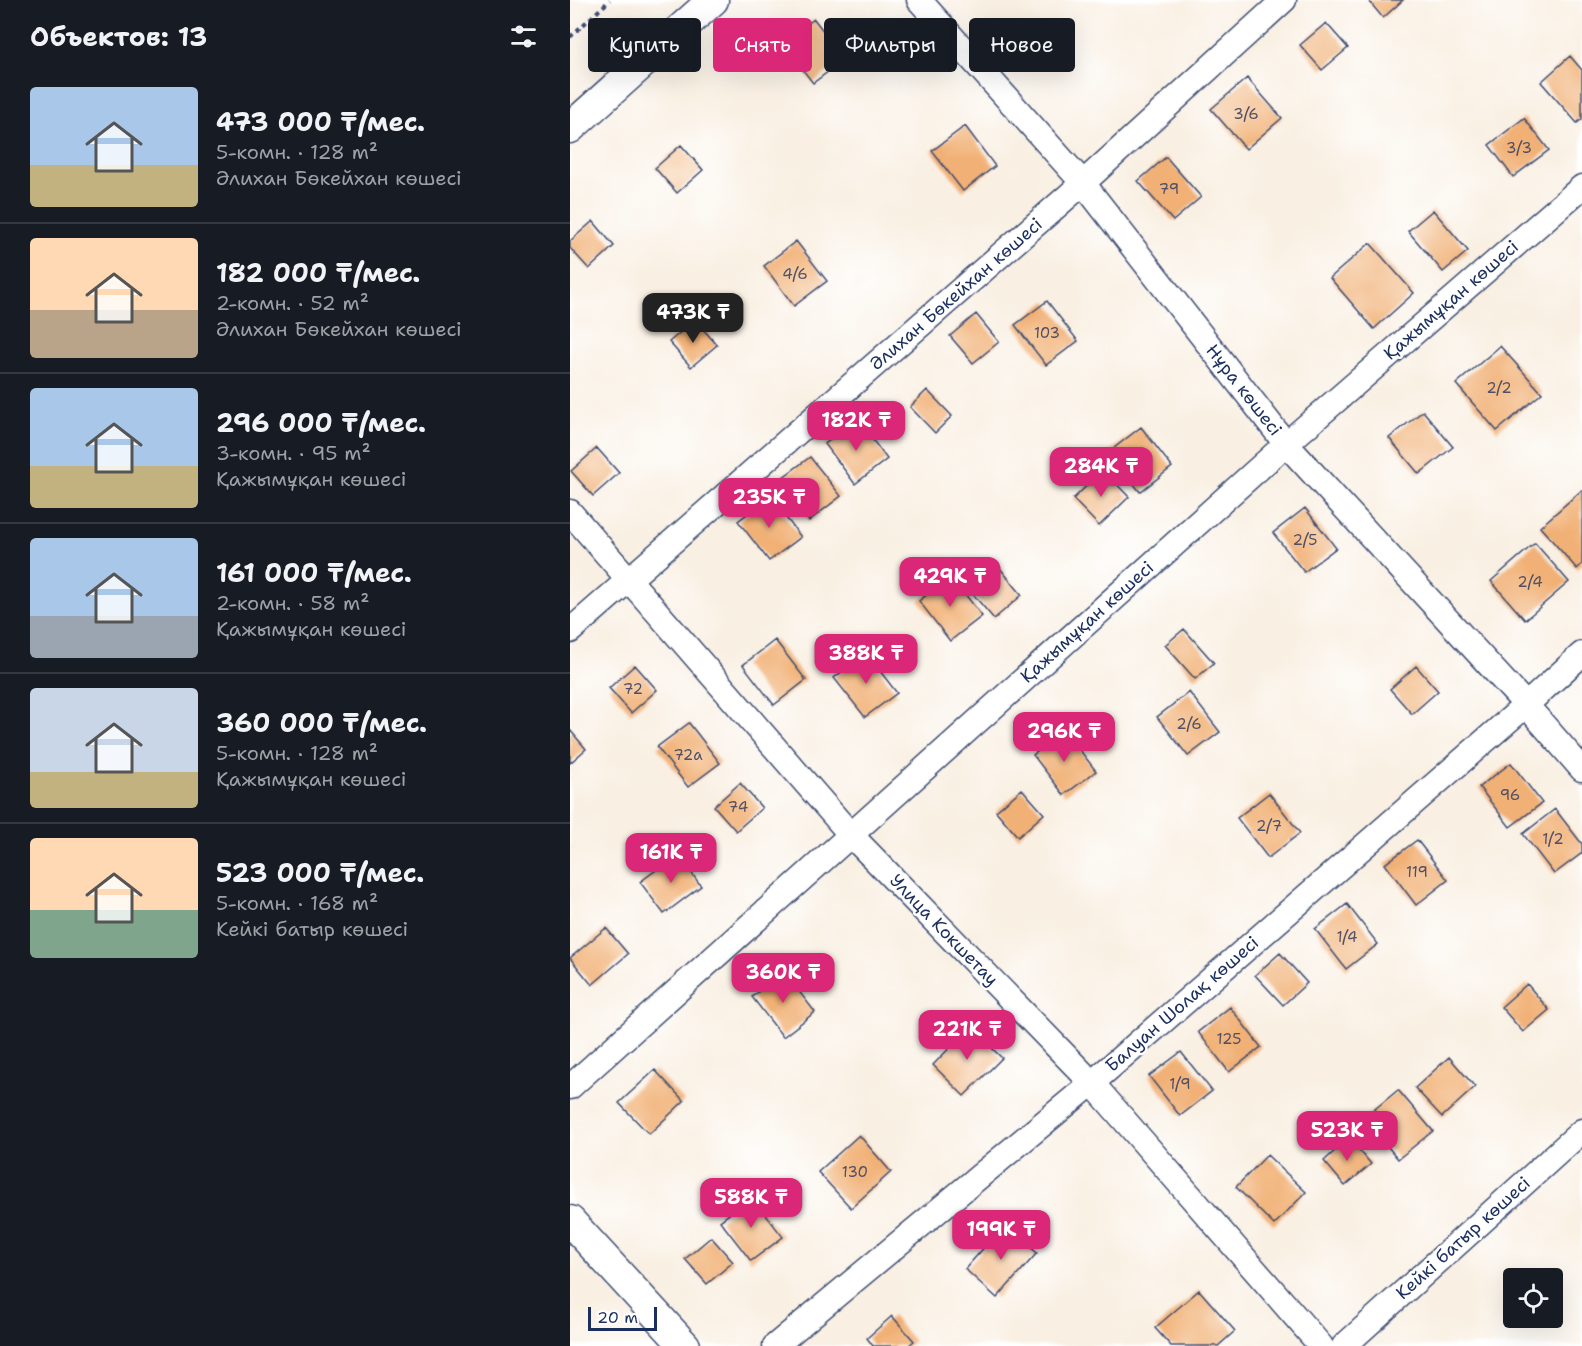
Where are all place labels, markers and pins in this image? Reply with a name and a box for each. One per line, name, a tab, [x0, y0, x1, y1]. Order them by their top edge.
pin: 473K ₸	[644, 293, 742, 344]
pin: 182K ₸	[807, 401, 905, 452]
pin: 284K ₸	[1052, 447, 1150, 498]
pin: 235K ₸	[720, 478, 818, 529]
pin: 429K ₸	[901, 557, 999, 608]
pin: 388K ₸	[817, 634, 915, 685]
pin: 296K ₸	[1015, 712, 1113, 763]
pin: 161K ₸	[622, 833, 720, 884]
pin: 360K ₸	[734, 953, 832, 1004]
pin: 221K ₸	[918, 1010, 1016, 1061]
pin: 523K ₸	[1298, 1111, 1396, 1162]
pin: 588K ₸	[702, 1178, 800, 1229]
pin: 199K ₸	[952, 1210, 1050, 1261]

